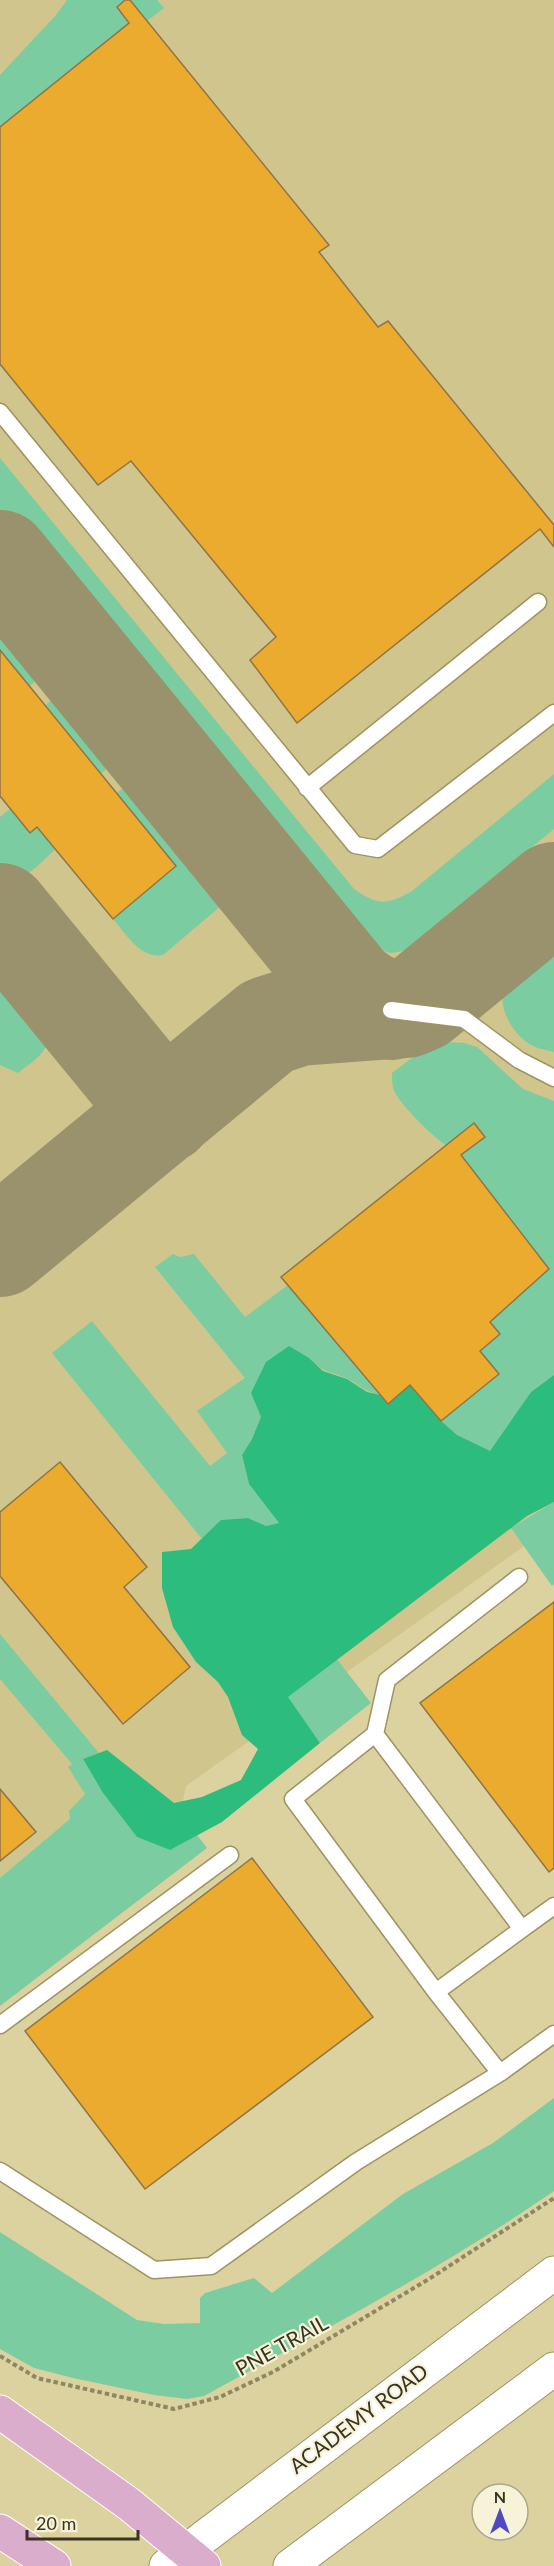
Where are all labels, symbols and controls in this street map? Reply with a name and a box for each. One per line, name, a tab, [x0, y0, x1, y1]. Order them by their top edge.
street label: PNE TRAIL	[231, 2309, 332, 2380]
street label: ACADEMY ROAD	[284, 2358, 432, 2478]
north arrow	[470, 2482, 530, 2542]
text: N	[494, 2487, 506, 2506]
scale bar	[27, 2503, 138, 2541]
text: 20 m	[36, 2512, 76, 2534]

